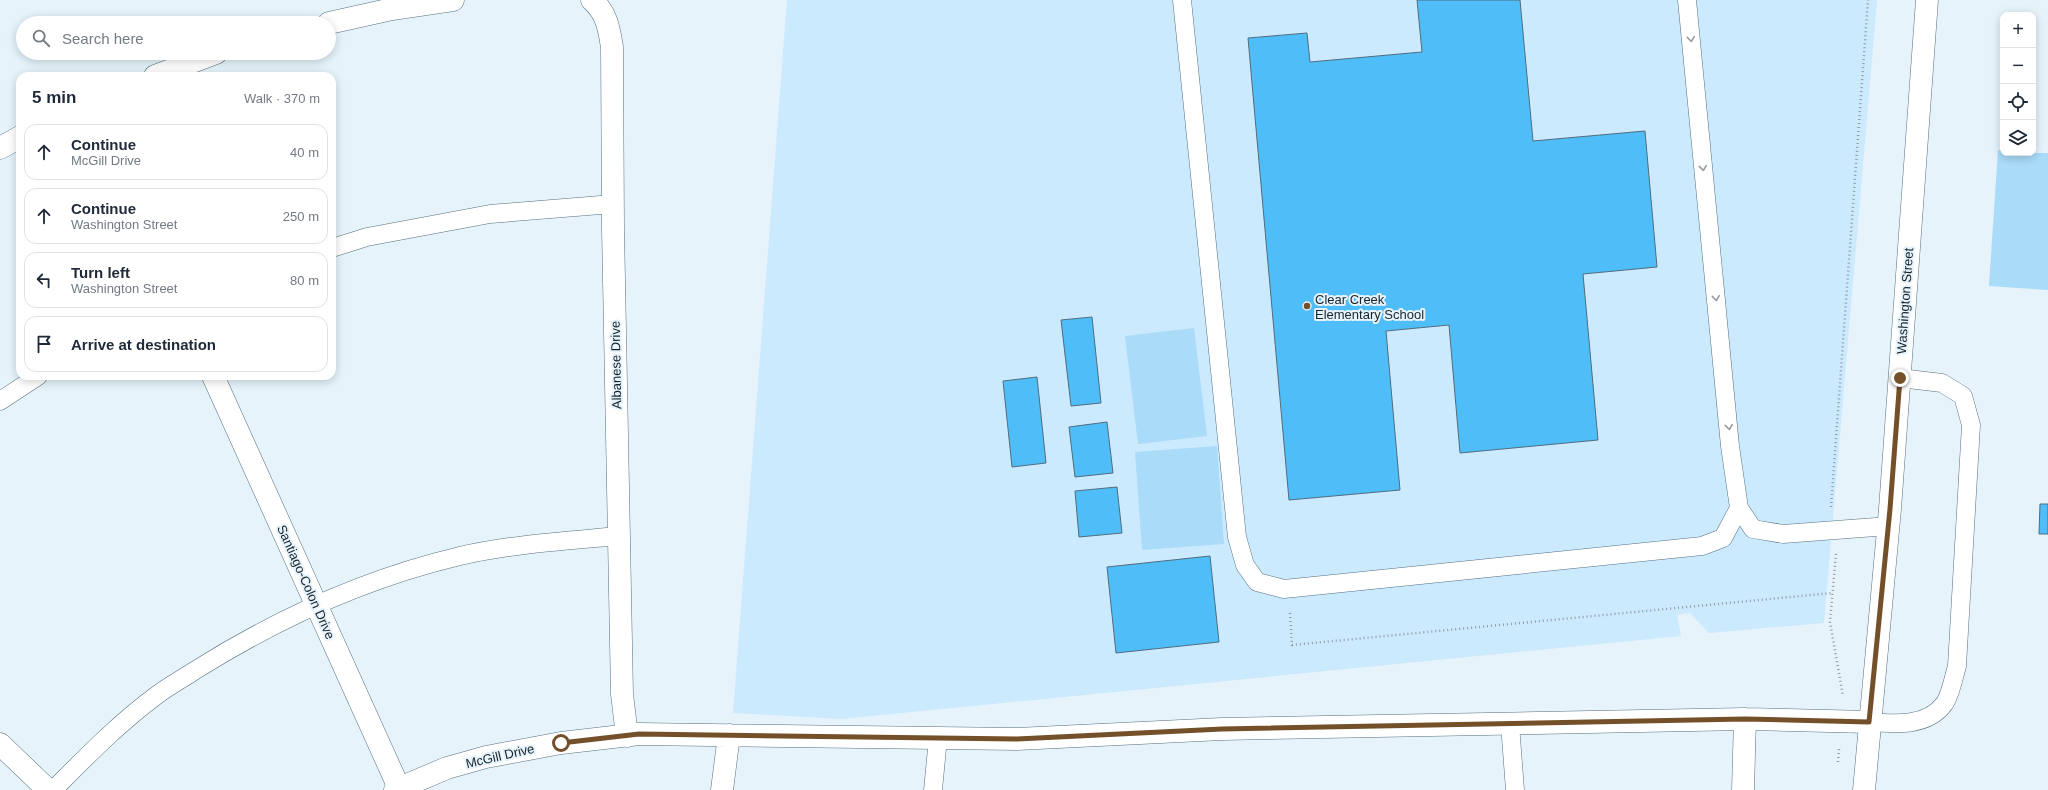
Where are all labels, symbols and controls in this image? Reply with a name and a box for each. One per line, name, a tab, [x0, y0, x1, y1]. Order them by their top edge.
map controls	[2000, 12, 2036, 156]
button: +	[2000, 12, 2036, 48]
search box	[16, 16, 336, 60]
icon: search	[30, 27, 52, 49]
text: Search here	[62, 30, 144, 47]
one-way arrow	[1686, 36, 1695, 42]
button: −	[2000, 48, 2036, 84]
button: locate	[2000, 84, 2036, 120]
text: 5 min	[32, 88, 76, 107]
text: Walk · 370 m	[244, 91, 320, 106]
button: layers	[2000, 120, 2036, 156]
text: Continue	[71, 136, 136, 153]
icon: ahead	[33, 141, 55, 163]
text: 40 m	[290, 145, 319, 160]
text: McGill Drive	[71, 153, 141, 168]
one-way arrow	[1699, 165, 1708, 171]
text: Continue	[71, 200, 136, 217]
icon: ahead	[33, 205, 55, 227]
text: 250 m	[283, 209, 319, 224]
text: Washington Street	[71, 217, 177, 232]
street label: Washington Street	[1894, 247, 1916, 355]
text: Turn left	[71, 264, 130, 281]
icon: left	[33, 269, 55, 291]
text: 80 m	[290, 273, 319, 288]
text: Washington Street	[71, 281, 177, 296]
place label: Clear Creek Elementary School	[1315, 292, 1424, 322]
one-way arrow	[1711, 295, 1720, 301]
marker: Clear Creek Elementary School	[1302, 301, 1312, 311]
street label: Albanese Drive	[608, 321, 624, 409]
icon: arrive	[33, 333, 55, 355]
text: Arrive at destination	[71, 336, 216, 353]
route end	[1891, 369, 1909, 387]
one-way arrow	[1724, 424, 1733, 430]
street label: Santiago-Colon Drive	[274, 523, 338, 641]
route start	[552, 734, 570, 752]
street label: McGill Drive	[464, 741, 536, 771]

